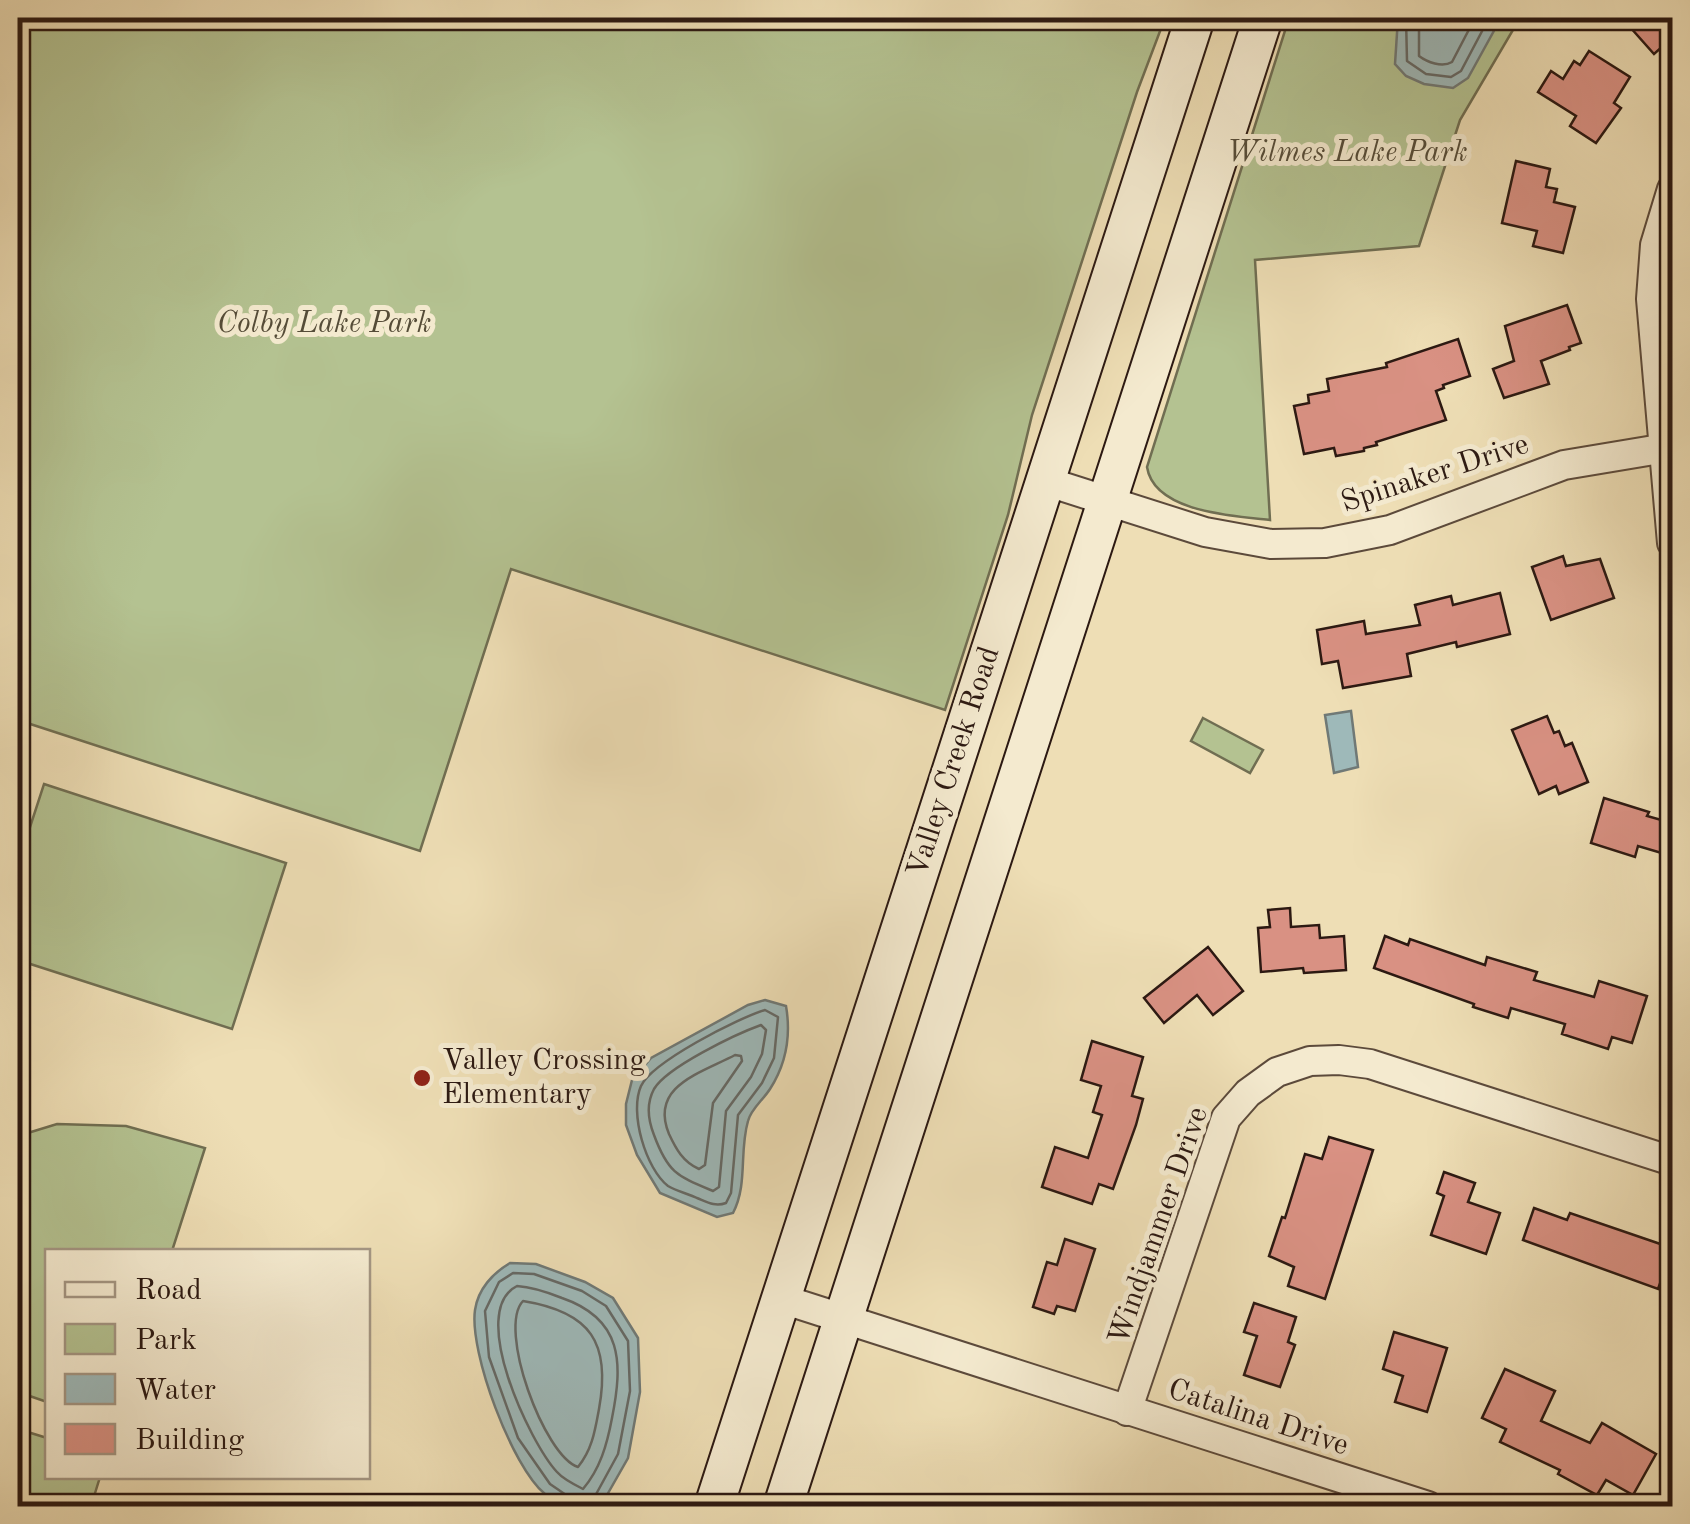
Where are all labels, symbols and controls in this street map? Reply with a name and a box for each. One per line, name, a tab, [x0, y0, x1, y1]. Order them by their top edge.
park label: Wilmes Lake Park	[1226, 138, 1468, 168]
park label: Colby Lake Park	[217, 309, 431, 339]
street label: Spinaker Drive	[1337, 430, 1533, 518]
street label: Valley Creek Road	[903, 643, 1005, 881]
place label: Valley Crossing Elementary	[442, 1046, 646, 1110]
marker: Valley Crossing Elementary	[411, 1067, 433, 1089]
street label: Windjammer Drive	[1104, 1103, 1214, 1349]
legend	[45, 1249, 370, 1479]
text: Road	[135, 1276, 202, 1306]
text: Park	[135, 1326, 197, 1356]
street label: Catalina Drive	[1164, 1375, 1352, 1461]
text: Water	[135, 1376, 216, 1406]
text: Building	[135, 1426, 244, 1456]

